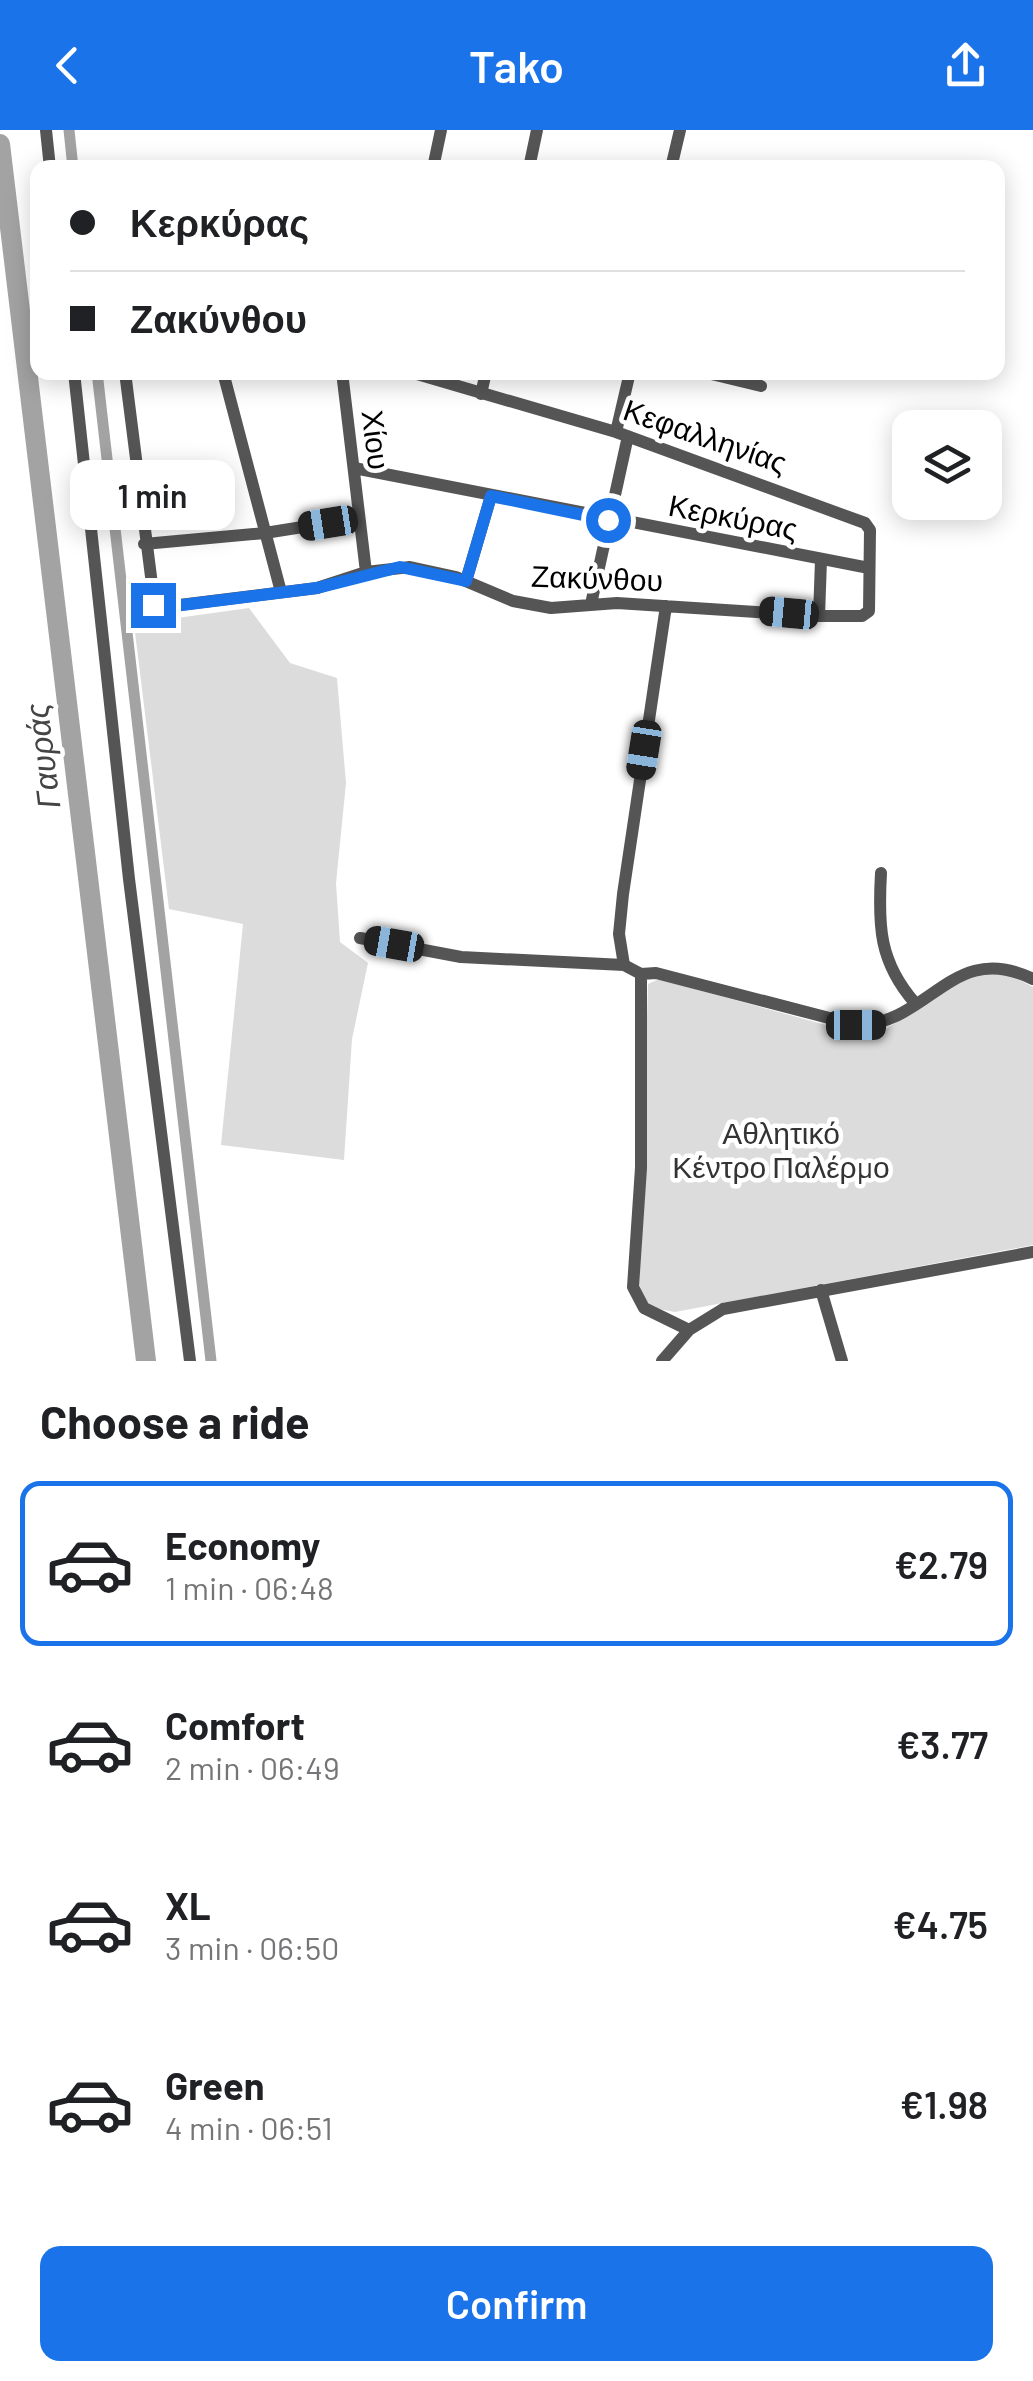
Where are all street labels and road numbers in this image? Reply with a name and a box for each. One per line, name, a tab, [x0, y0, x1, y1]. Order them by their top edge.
street label: Κεφαλληνίας	[619, 390, 792, 480]
street label: Χίου	[355, 408, 398, 472]
street label: Κερκύρας	[666, 486, 801, 546]
street label: Ζακύνθου	[531, 557, 664, 597]

